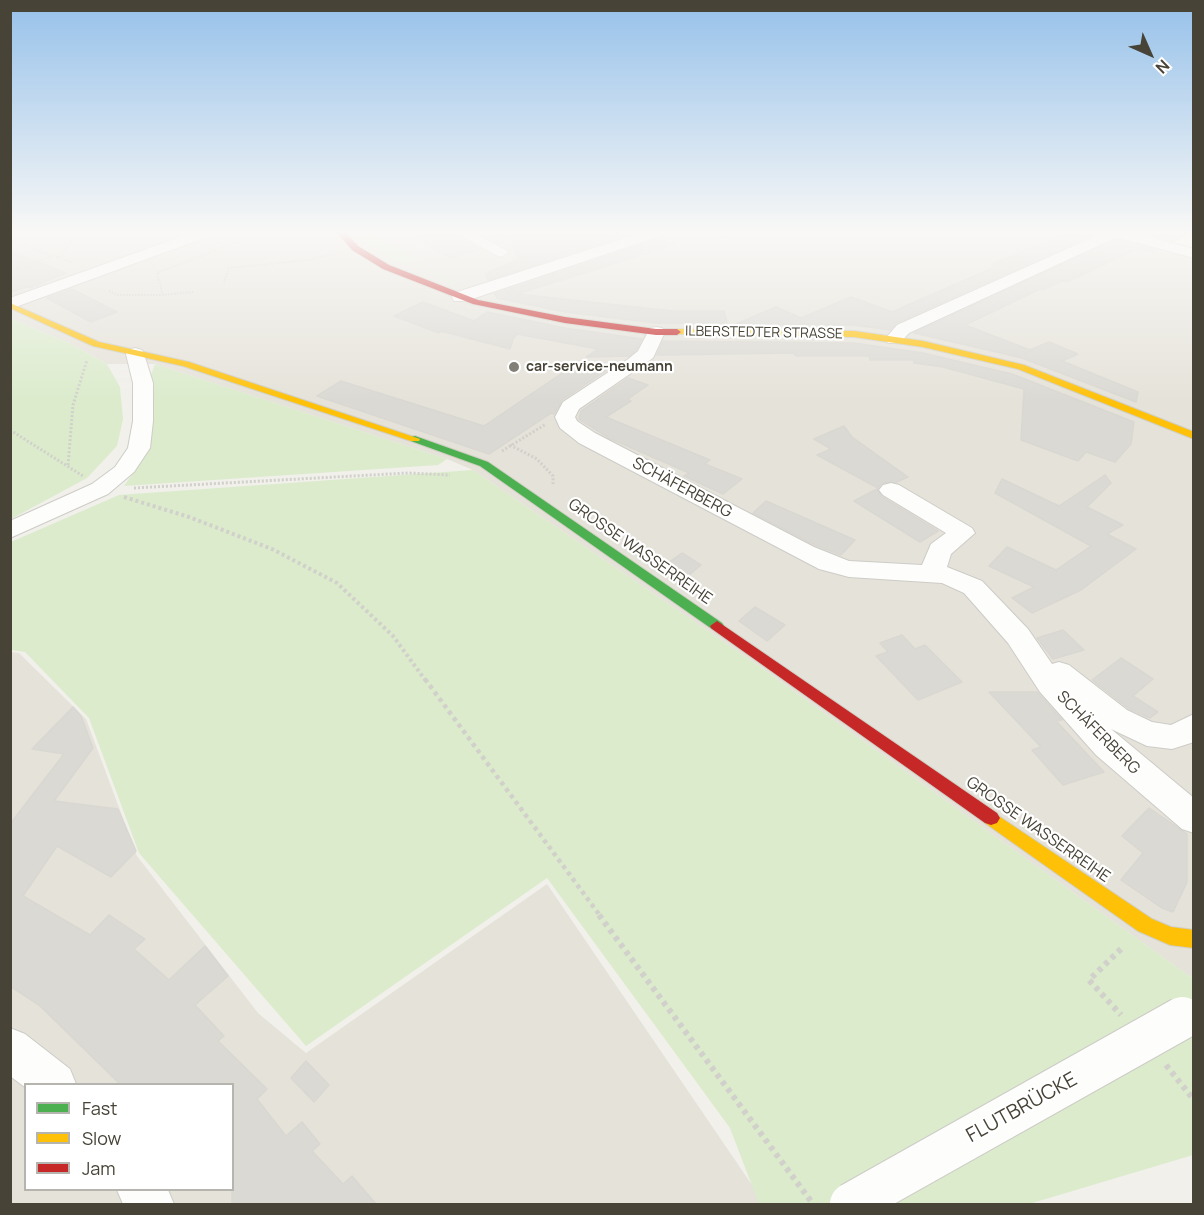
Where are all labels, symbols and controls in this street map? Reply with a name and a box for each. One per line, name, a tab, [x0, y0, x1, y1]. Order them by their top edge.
north arrow	[1120, 24, 1180, 84]
text: N	[1151, 55, 1175, 79]
street label: ILBERSTEDTER STRASSE	[685, 323, 843, 343]
place label: car-service-neumann	[526, 359, 673, 375]
marker: car-service-neumann	[507, 360, 521, 374]
street label: SCHÄFERBERG	[629, 454, 735, 522]
street label: GROSSE WASSERREIHE	[564, 495, 716, 609]
street label: SCHÄFERBERG	[1052, 687, 1144, 779]
street label: GROSSE WASSERREIHE	[962, 773, 1114, 887]
street label: FLUTBRÜCKE	[963, 1068, 1081, 1148]
legend	[24, 1083, 234, 1191]
text: Fast	[82, 1096, 117, 1120]
text: Slow	[82, 1126, 121, 1150]
text: Jam	[82, 1156, 116, 1180]

